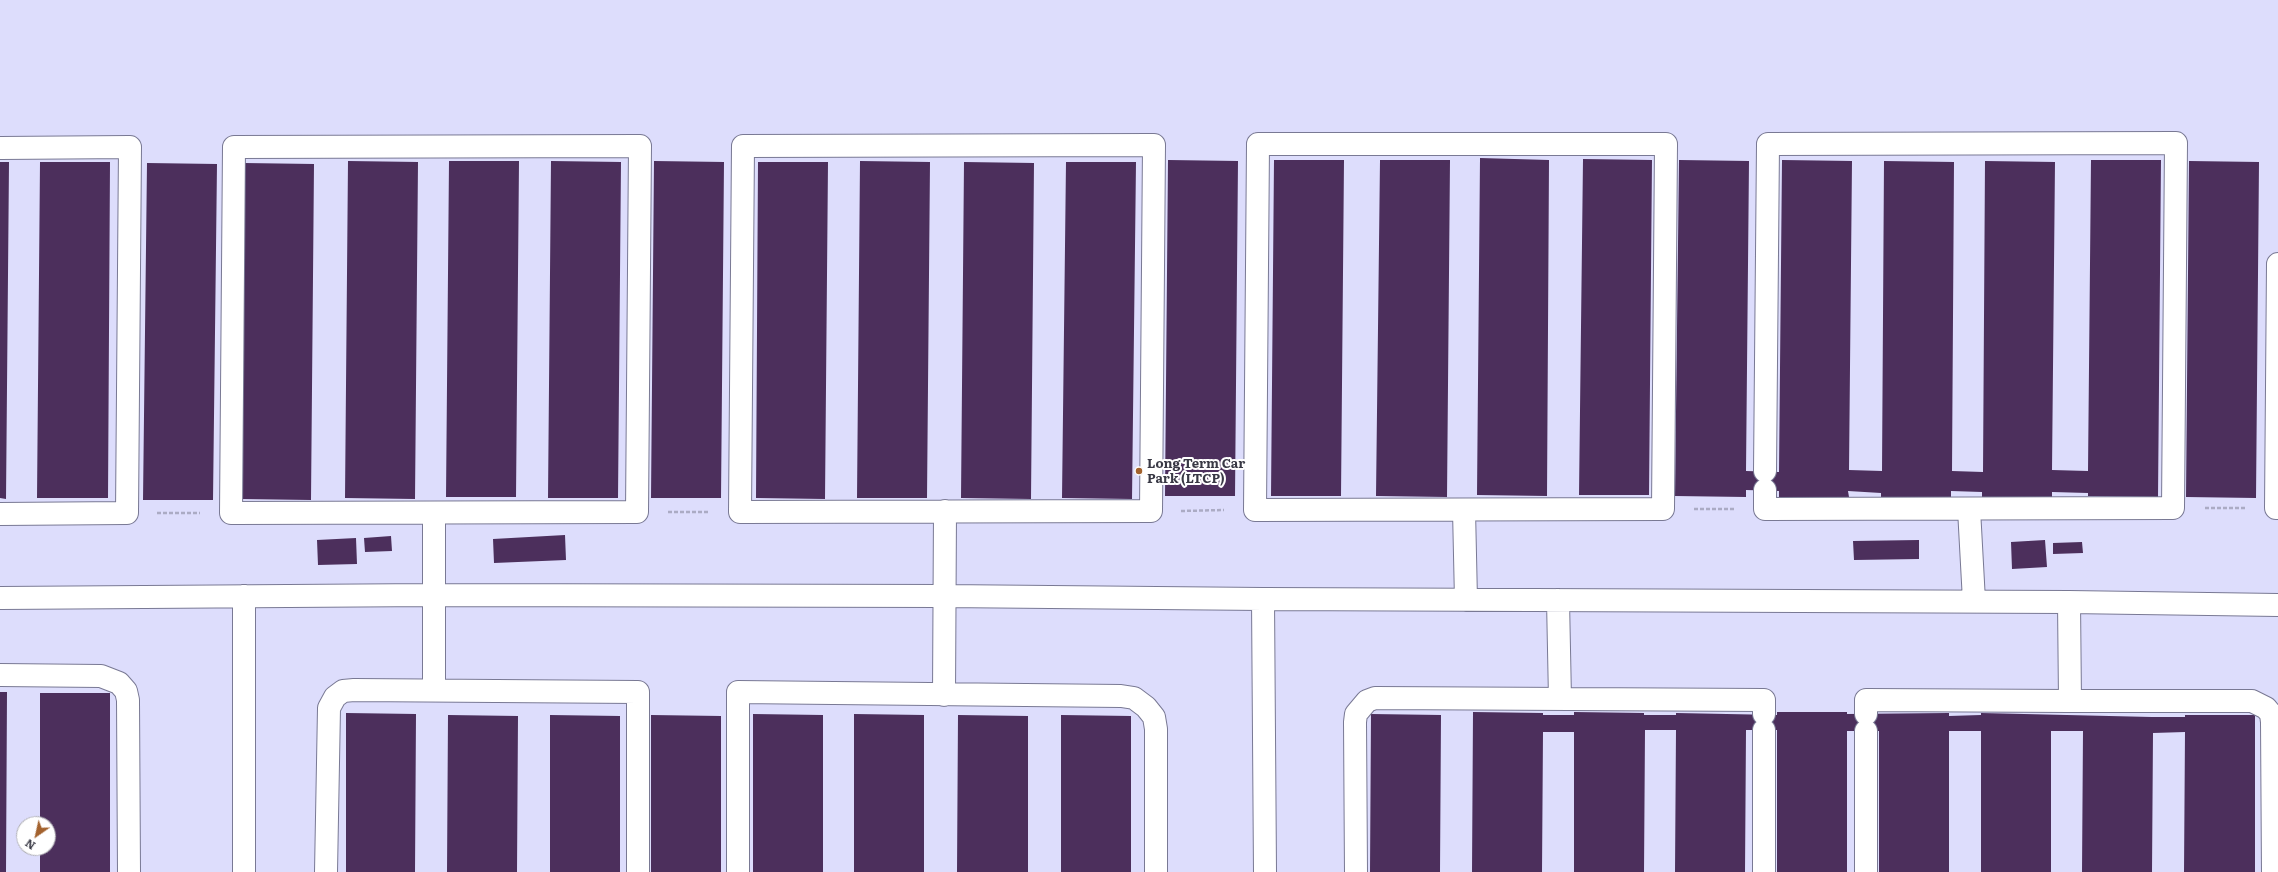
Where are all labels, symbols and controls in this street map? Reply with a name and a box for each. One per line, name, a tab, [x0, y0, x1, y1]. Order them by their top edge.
place label: Long Term Car Park (LTCP)	[1147, 456, 1245, 487]
marker: Long Term Car Park (LTCP)	[1134, 466, 1144, 476]
north arrow	[16, 816, 56, 856]
text: N	[22, 836, 38, 854]

